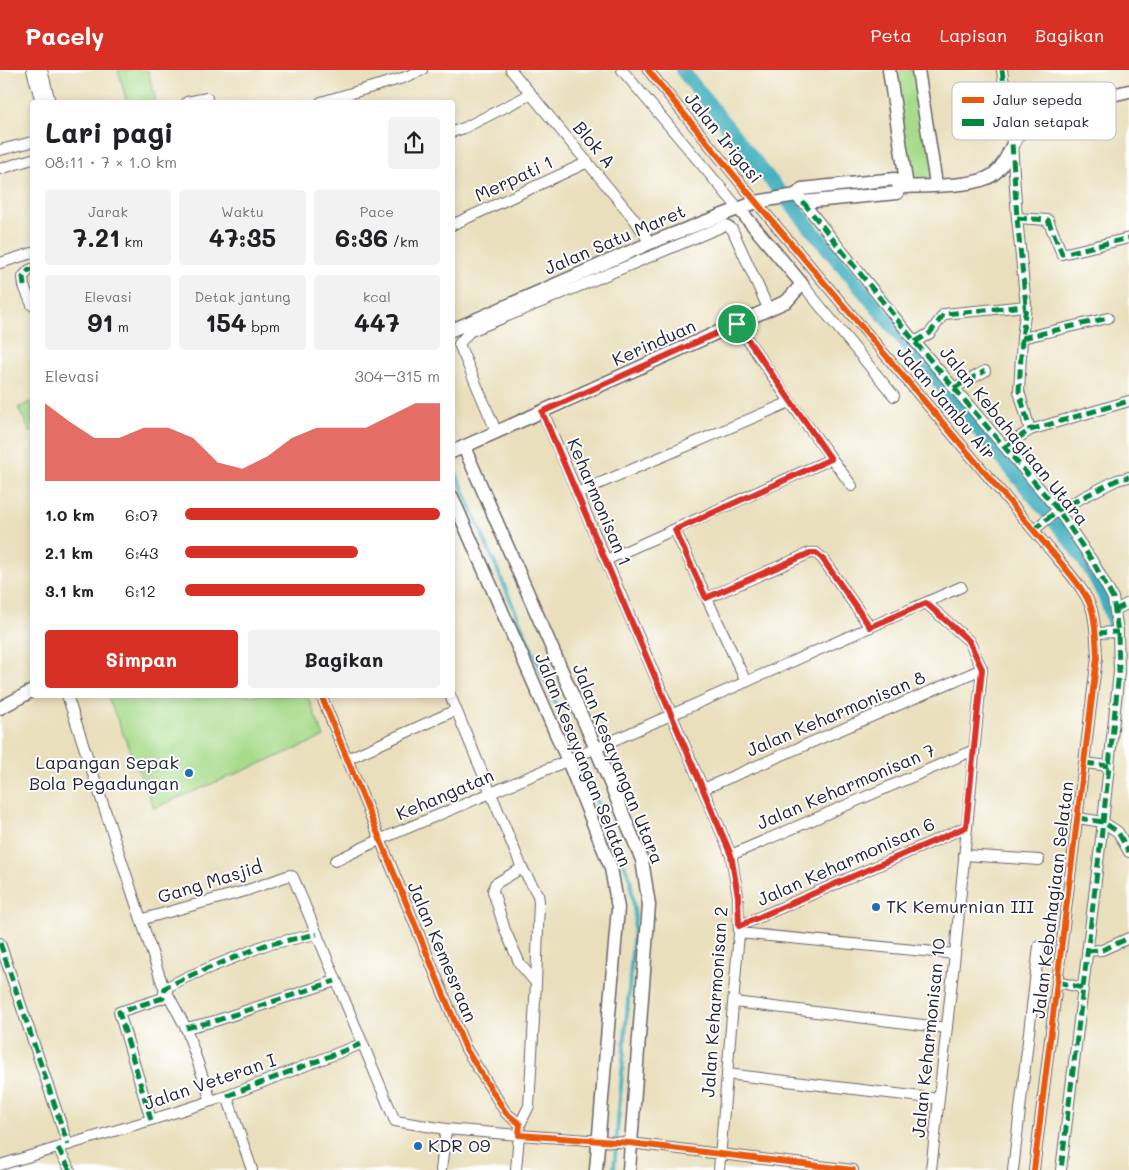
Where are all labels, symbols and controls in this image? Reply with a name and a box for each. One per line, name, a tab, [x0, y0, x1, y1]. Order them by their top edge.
text: Pacely	[25, 20, 104, 51]
text: Peta	[870, 23, 912, 47]
text: Lapisan	[940, 23, 1007, 47]
text: Bagikan	[1035, 23, 1104, 47]
legend	[952, 82, 1116, 140]
street label: Jalan Irigasi	[680, 87, 768, 188]
text: Jalur sepeda	[993, 90, 1082, 109]
text: Jalan setapak	[993, 112, 1089, 131]
text: Lari pagi	[45, 114, 174, 150]
street label: Blok A	[568, 116, 621, 173]
button: share	[388, 117, 440, 169]
street label: Merpati 1	[470, 149, 557, 207]
text: 08:11 · 7 × 1.0 km	[45, 151, 177, 172]
street label: Jalan Satu Maret	[540, 199, 689, 280]
text: Jarak	[88, 202, 128, 221]
text: Waktu	[221, 202, 264, 221]
text: Pace	[360, 202, 394, 221]
text: 7.21	[73, 221, 120, 253]
text: 47:35	[209, 221, 276, 253]
text: 6:36	[335, 221, 388, 253]
text: km	[120, 232, 143, 251]
text: /km	[388, 232, 419, 251]
text: Elevasi	[84, 287, 132, 306]
text: Detak jantung	[195, 287, 290, 306]
text: kcal	[363, 287, 391, 306]
pin	[716, 303, 758, 345]
text: 91	[87, 306, 113, 338]
text: 154	[205, 306, 247, 338]
text: 447	[354, 306, 400, 338]
icon: arrive	[723, 310, 751, 338]
street label: Kerinduan	[608, 313, 699, 371]
text: m	[113, 317, 129, 336]
text: bpm	[247, 317, 280, 336]
street label: Jalan Jambu Air	[892, 340, 1002, 464]
street label: Jalan Kebahagiaan Utara	[935, 341, 1095, 530]
text: Elevasi	[45, 365, 99, 386]
text: 304–315 m	[355, 365, 440, 386]
street label: Keharmonisan 1	[562, 434, 638, 569]
text: 1.0 km	[45, 504, 94, 525]
text: 6:07	[125, 504, 158, 525]
text: 2.1 km	[45, 542, 93, 563]
text: 6:43	[125, 542, 158, 563]
text: 3.1 km	[45, 580, 94, 601]
text: 6:12	[125, 580, 156, 601]
button: Simpan	[45, 630, 238, 688]
button: Bagikan	[248, 630, 440, 688]
street label: Jalan Kesayangan Selatan	[530, 649, 638, 870]
street label: Jalan Kesayangan Utara	[568, 660, 670, 867]
street label: Jalan Keharmonisan 8	[742, 664, 929, 762]
street label: Jalan Keharmonisan 7	[753, 738, 938, 834]
place label: Lapangan Sepak Bola Pegadungan	[29, 750, 179, 795]
street label: Kehangatan	[392, 763, 497, 825]
marker: Lapangan Sepak Bola Pegadungan	[183, 767, 195, 779]
street label: Jalan Kebahagiaan Selatan	[1026, 780, 1078, 1020]
street label: Jalan Keharmonisan 6	[753, 811, 938, 911]
street label: Gang Masjid	[155, 854, 265, 908]
street label: Jalan Kemesraan	[403, 878, 483, 1025]
place label: TK Kemurnian III	[886, 894, 1034, 918]
marker: TK Kemurnian III	[870, 901, 882, 913]
street label: Jalan Keharmonisan 2	[695, 906, 733, 1098]
street label: Jalan Keharmonisan 10	[906, 937, 950, 1139]
street label: Jalan Veteran I	[140, 1047, 279, 1115]
place label: KDR 09	[428, 1133, 491, 1157]
marker: KDR 09	[412, 1140, 424, 1152]

